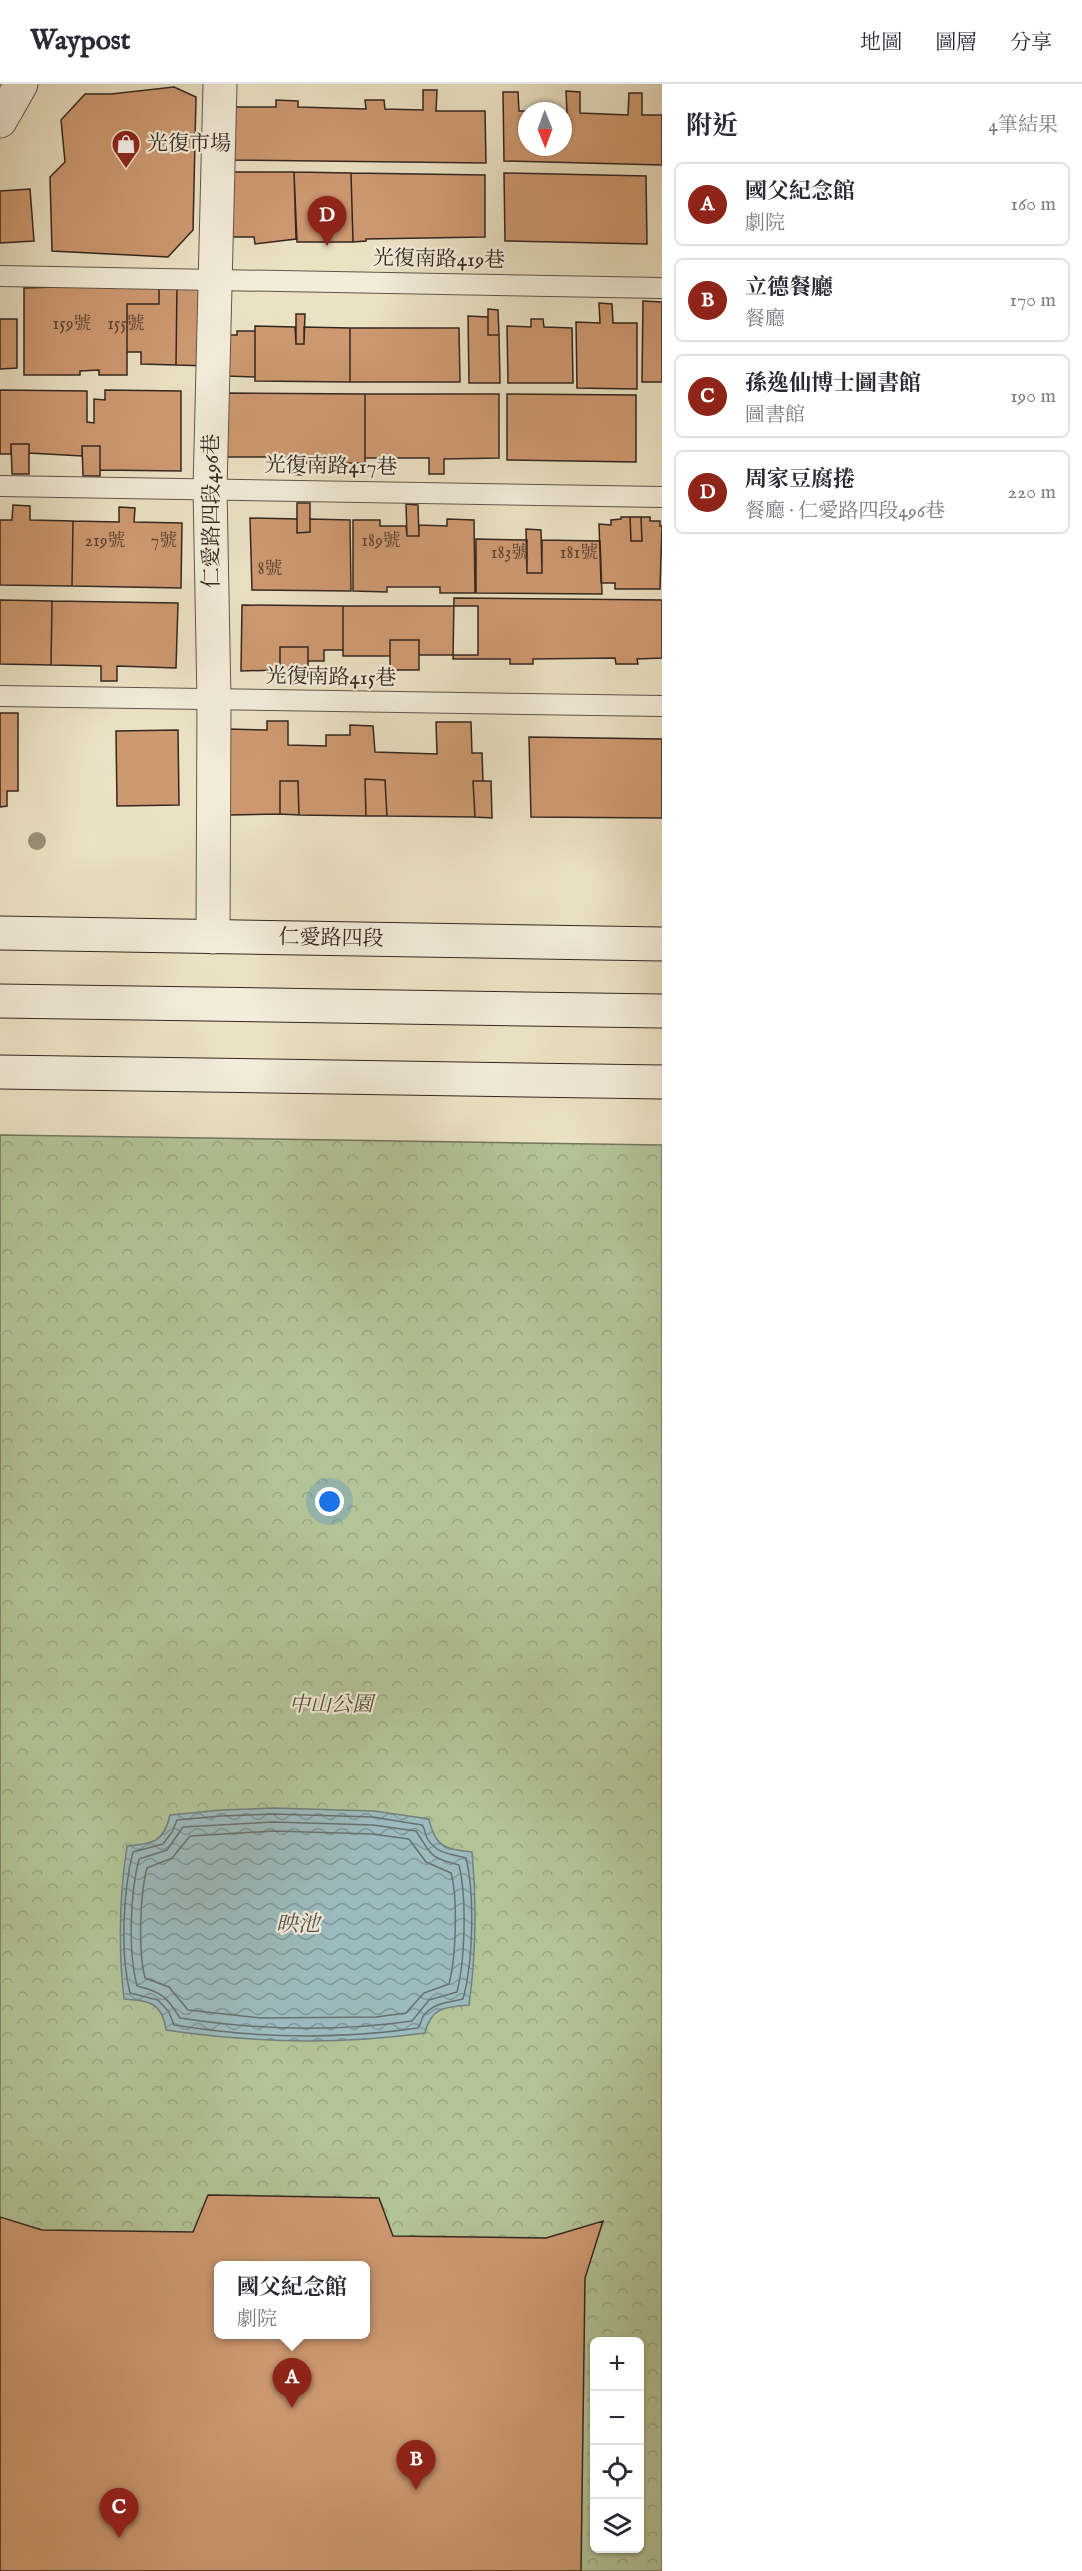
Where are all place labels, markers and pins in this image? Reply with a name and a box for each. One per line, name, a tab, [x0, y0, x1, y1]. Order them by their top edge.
shop icon: 光復市場	[110, 128, 142, 170]
place label: 光復市場	[147, 131, 231, 158]
pin: D	[308, 196, 346, 246]
pin: A	[272, 2358, 312, 2408]
pin: B	[396, 2440, 436, 2490]
pin: C	[100, 2488, 138, 2538]

